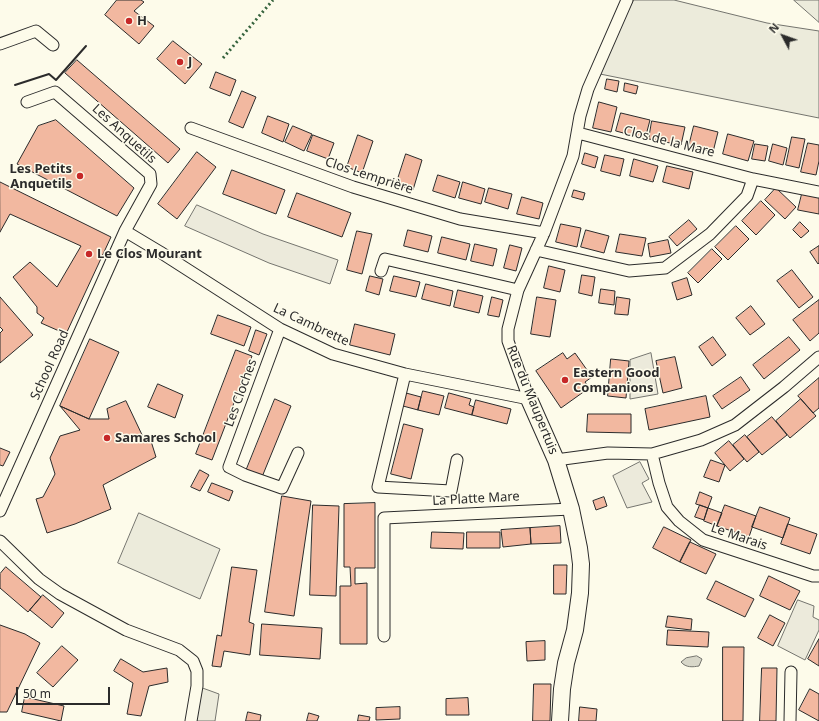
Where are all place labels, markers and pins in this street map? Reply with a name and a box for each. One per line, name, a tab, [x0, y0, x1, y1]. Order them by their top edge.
place label: H	[137, 13, 147, 29]
marker: H	[124, 16, 134, 26]
place label: J	[188, 54, 192, 70]
marker: J	[175, 57, 185, 67]
place label: Les Petits Anquetils	[10, 161, 72, 192]
marker: Les Petits Anquetils	[75, 171, 85, 181]
place label: Le Clos Mourant	[97, 246, 202, 262]
marker: Le Clos Mourant	[84, 249, 94, 259]
place label: Eastern Good Companions	[573, 365, 660, 396]
marker: Eastern Good Companions	[560, 375, 570, 385]
place label: Samares School	[115, 430, 216, 446]
marker: Samares School	[102, 433, 112, 443]

